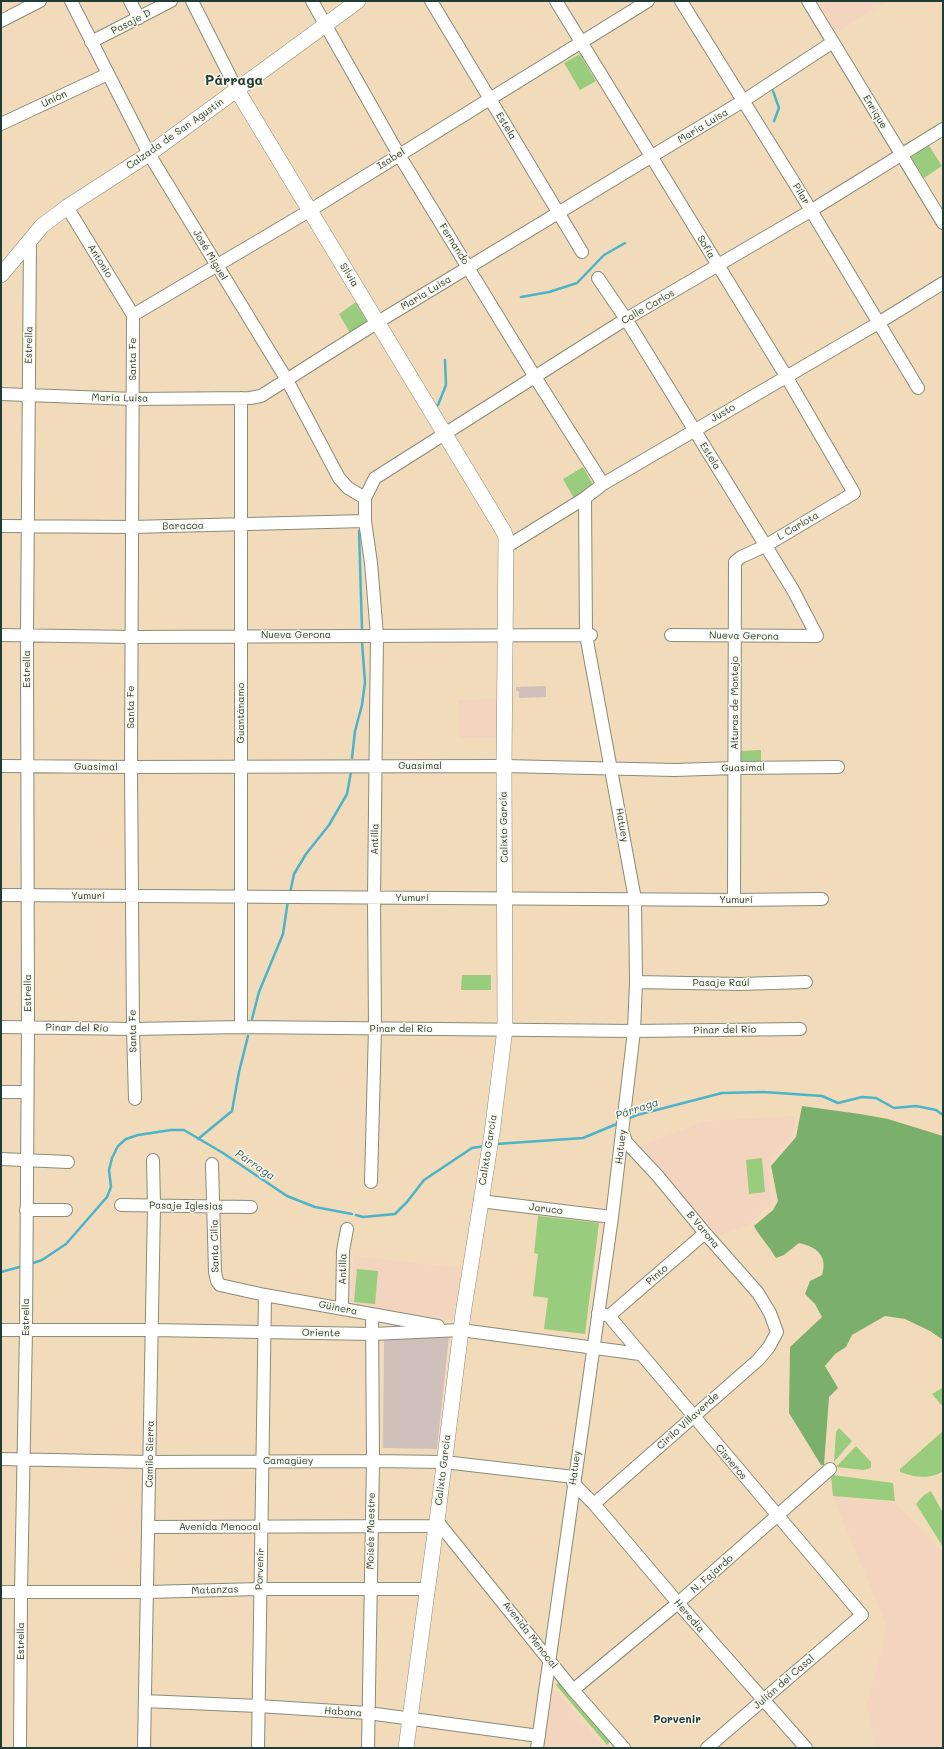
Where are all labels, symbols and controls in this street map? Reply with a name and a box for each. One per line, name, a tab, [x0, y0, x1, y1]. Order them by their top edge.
street label: Pasaje D	[109, 7, 153, 37]
district label: Párraga	[205, 73, 263, 89]
street label: Unión	[39, 88, 69, 110]
street label: Enrique	[860, 93, 890, 131]
street label: Calzada de San Agustín	[124, 96, 226, 172]
street label: María Luisa	[676, 106, 730, 146]
street label: Estela	[493, 110, 519, 142]
street label: Isabel	[375, 146, 407, 172]
street label: Pilar	[790, 181, 812, 207]
street label: Fernando	[437, 221, 471, 267]
street label: José Miguel	[190, 228, 230, 282]
street label: Sofía	[694, 233, 718, 261]
street label: Antonio	[85, 242, 115, 280]
street label: Silvia	[337, 261, 361, 289]
street label: María Luisa	[399, 273, 453, 313]
street label: Calle Carlos	[619, 287, 677, 327]
street label: Estrella	[23, 326, 35, 364]
street label: Santa Fe	[127, 337, 139, 381]
street label: María Luisa	[92, 392, 148, 404]
street label: Justo	[709, 401, 737, 425]
street label: Estela	[697, 440, 723, 472]
street label: L Carlota	[775, 509, 821, 543]
street label: Baracoa	[162, 520, 204, 532]
street label: Nueva Gerona	[261, 629, 331, 641]
street label: Nueva Gerona	[709, 629, 779, 643]
street label: Estrella	[21, 650, 33, 688]
street label: Alturas de Montejo	[729, 656, 741, 750]
street label: Guantánamo	[235, 683, 247, 743]
street label: Santa Fe	[125, 685, 137, 729]
street label: Guasimal	[398, 760, 442, 772]
street label: Guasimal	[74, 761, 118, 773]
street label: Guasimal	[721, 762, 765, 774]
street label: Calixto García	[497, 791, 511, 863]
street label: Hatuey	[613, 807, 631, 843]
street label: Antilla	[369, 823, 381, 855]
street label: Yumurí	[71, 890, 105, 902]
street label: Yumurí	[395, 892, 429, 904]
street label: Yumurí	[719, 894, 753, 906]
street label: Estrella	[22, 974, 34, 1012]
street label: Pasaje Raúl	[693, 977, 749, 989]
street label: Santa Fe	[127, 1009, 139, 1053]
street label: Pinar del Río	[45, 1021, 109, 1035]
street label: Pinar del Río	[370, 1023, 432, 1035]
street label: Pinar del Río	[693, 1023, 757, 1037]
water label: Párraga	[614, 1095, 660, 1123]
street label: Calixto García	[476, 1114, 500, 1186]
street label: Hatuey	[613, 1129, 629, 1165]
water label: Párraga	[233, 1147, 277, 1183]
street label: Pasaje Iglesias	[149, 1199, 223, 1213]
street label: Jaruco	[528, 1201, 564, 1217]
street label: B Varona	[684, 1209, 722, 1251]
street label: Santa Cilia	[209, 1219, 221, 1273]
street label: Antilla	[337, 1253, 349, 1285]
street label: Pinto	[644, 1262, 670, 1288]
street label: Estrella	[20, 1298, 32, 1336]
street label: Güinera	[318, 1298, 358, 1318]
street label: Oriente	[302, 1327, 340, 1339]
street label: Cirilo Villaverde	[654, 1390, 722, 1452]
street label: Camilo Sierra	[143, 1420, 157, 1488]
street label: Calixto García	[433, 1434, 453, 1506]
street label: Cisneros	[713, 1442, 749, 1482]
street label: Hatuey	[567, 1450, 583, 1486]
street label: Camagüey	[263, 1455, 313, 1467]
street label: Moisés Maestre	[364, 1492, 378, 1570]
street label: Avenida Menocal	[179, 1521, 261, 1533]
street label: Porvenir	[253, 1548, 267, 1590]
street label: N. Fajardo	[688, 1552, 736, 1596]
street label: Matanzas	[191, 1583, 239, 1597]
street label: Heredia	[671, 1597, 707, 1635]
street label: Avenida Menocal	[500, 1599, 560, 1671]
street label: Estrella	[15, 1622, 27, 1660]
street label: Julián del Casal	[751, 1652, 817, 1712]
street label: Habana	[324, 1705, 362, 1719]
district label: Porvenir	[653, 1713, 701, 1727]

